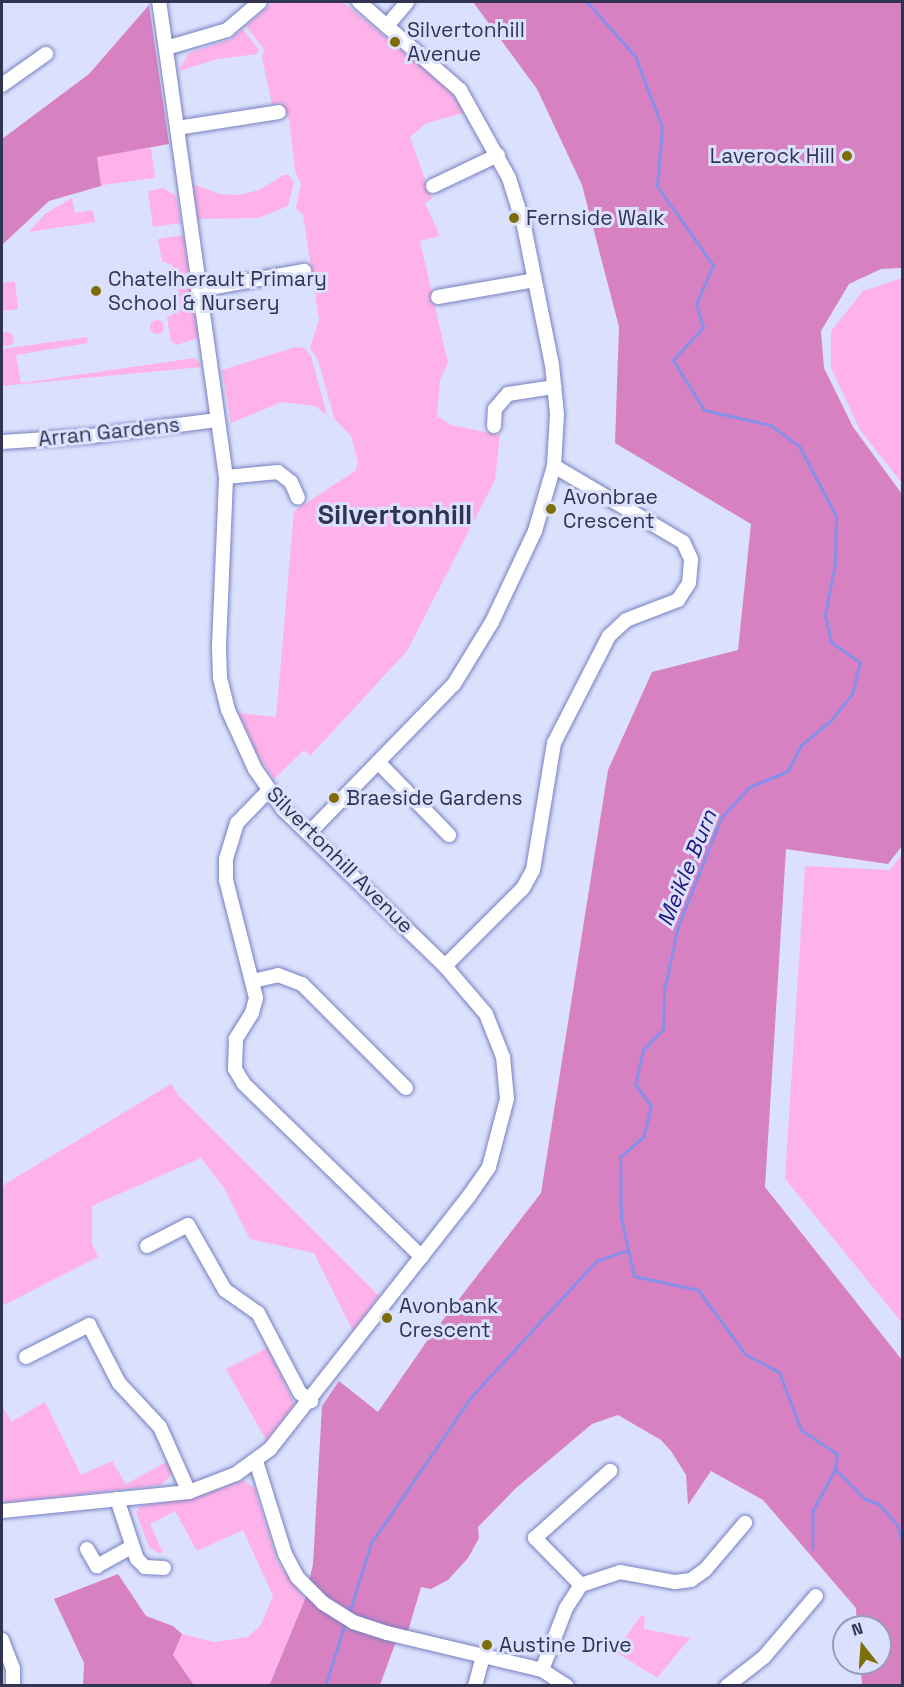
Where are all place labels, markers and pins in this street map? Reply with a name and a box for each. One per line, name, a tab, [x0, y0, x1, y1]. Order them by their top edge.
place label: Silvertonhill Avenue	[407, 17, 525, 67]
marker: Silvertonhill Avenue	[388, 35, 402, 49]
place label: Laverock Hill	[710, 143, 835, 169]
marker: Laverock Hill	[840, 149, 854, 163]
place label: Fernside Walk	[526, 205, 665, 231]
marker: Fernside Walk	[507, 211, 521, 225]
place label: Chatelherault Primary School & Nursery	[108, 266, 327, 316]
marker: Chatelherault Primary School & Nursery	[89, 284, 103, 298]
place label: Avonbrae Crescent	[563, 484, 658, 534]
marker: Avonbrae Crescent	[544, 502, 558, 516]
place label: Braeside Gardens	[346, 785, 523, 811]
marker: Braeside Gardens	[327, 791, 341, 805]
place label: Avonbank Crescent	[399, 1293, 498, 1343]
marker: Avonbank Crescent	[380, 1311, 394, 1325]
place label: Austine Drive	[499, 1632, 632, 1658]
marker: Austine Drive	[480, 1638, 494, 1652]

